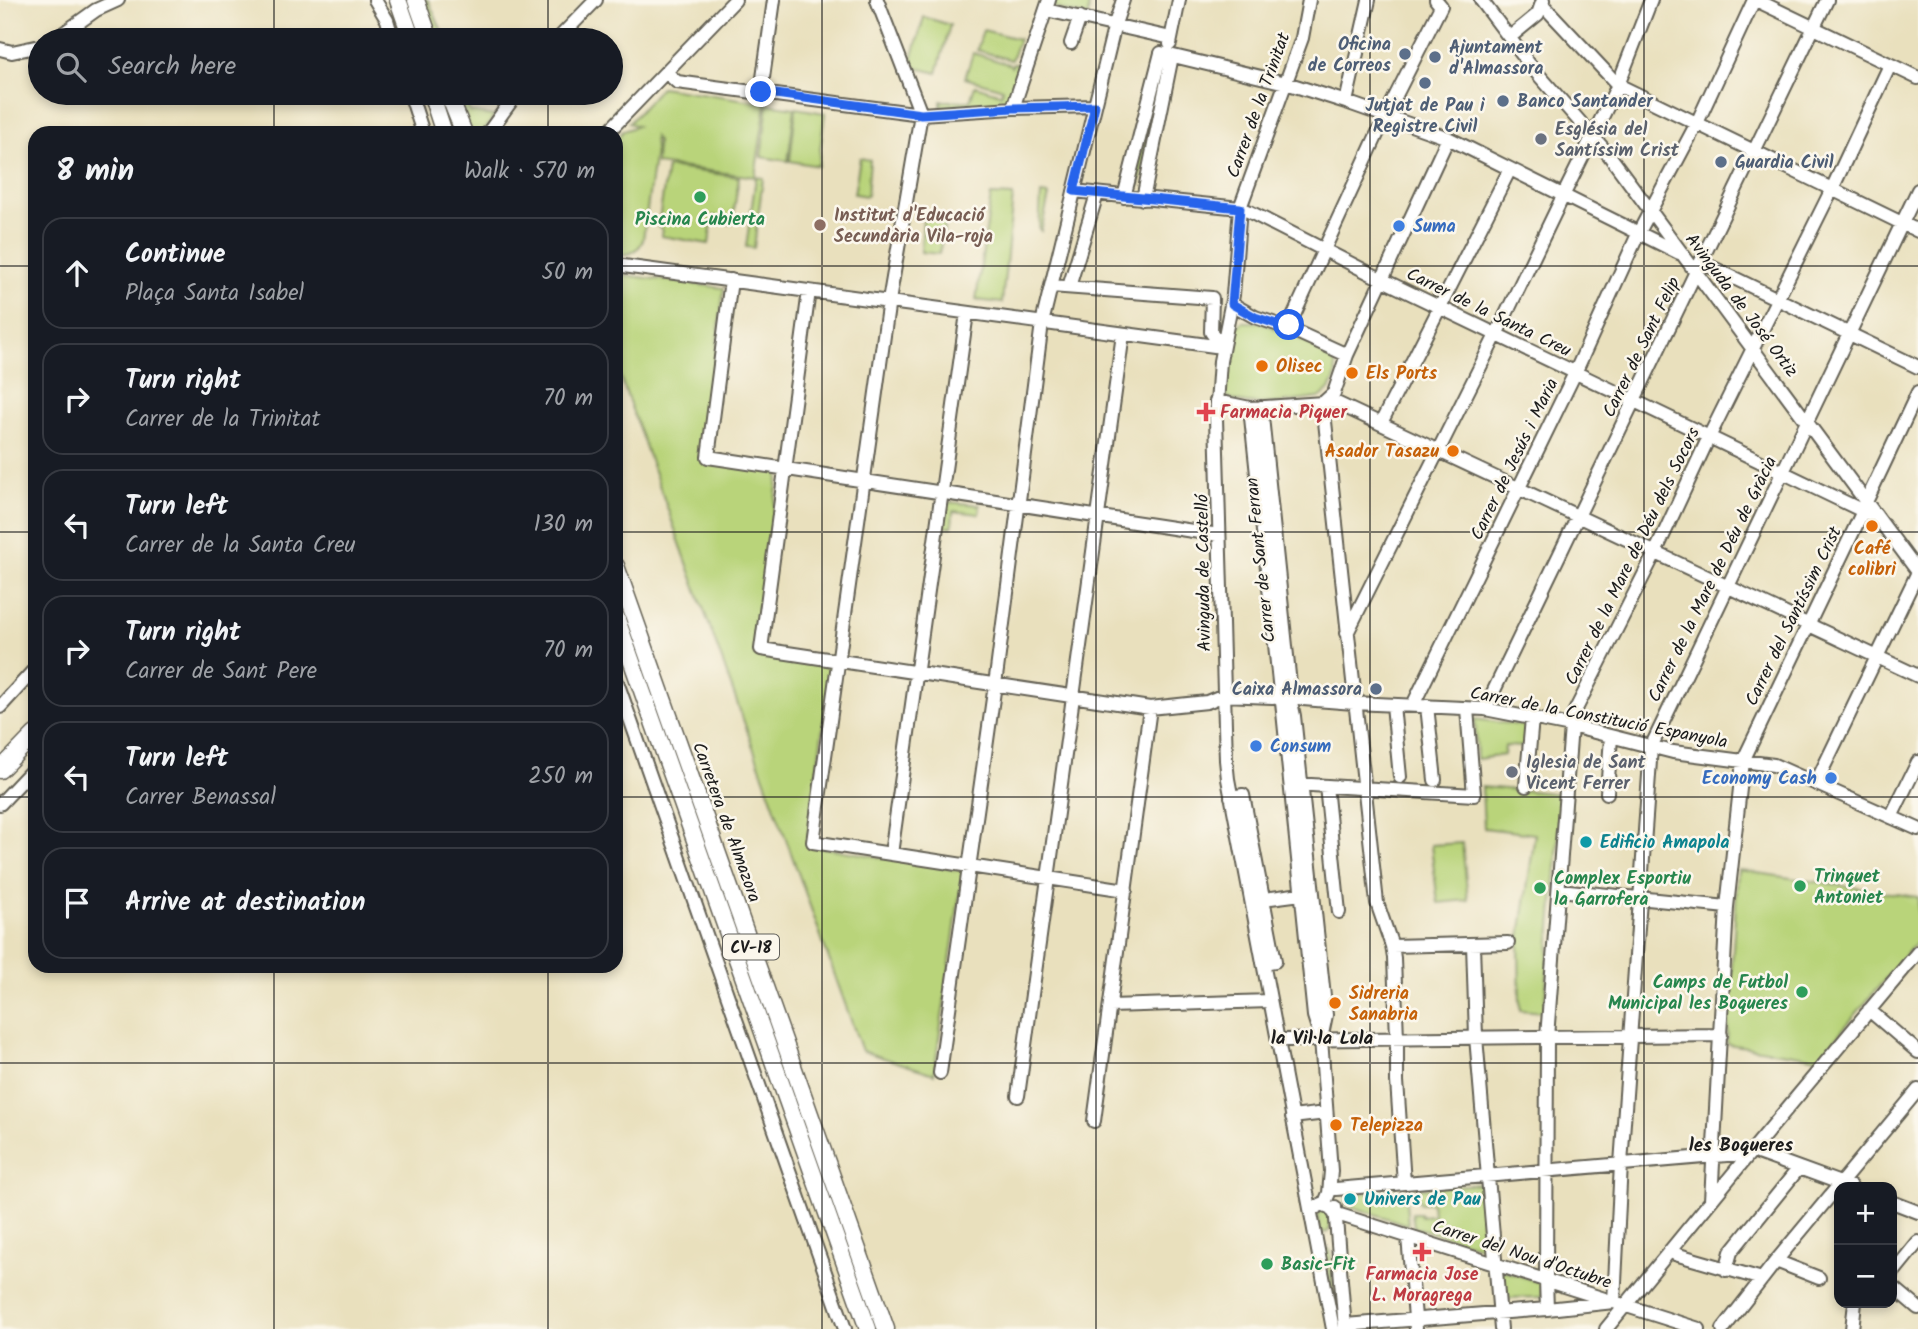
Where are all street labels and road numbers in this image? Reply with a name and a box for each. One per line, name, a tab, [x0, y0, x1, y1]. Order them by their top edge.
street label: Carrer de la Trinitat	[1220, 28, 1300, 182]
street label: Avinguda de José Ortiz	[1677, 228, 1805, 384]
street label: Carrer de la Santa Creu	[1401, 261, 1576, 366]
street label: Carrer de Sant Felip	[1596, 272, 1689, 423]
street label: Carrer de Jesús i Maria	[1463, 374, 1567, 546]
street label: Carrer de la Mare de Déu dels Socors	[1558, 422, 1709, 691]
street label: Carrer de la Mare de Déu de Gràcia	[1641, 452, 1786, 708]
street label: Carrer de Sant Ferran	[1238, 476, 1285, 644]
street label: Avinguda de Castelló	[1189, 493, 1220, 652]
street label: Carrer del Santíssim Crist	[1738, 521, 1851, 711]
street label: Carrer de la Constitució Espanyola	[1467, 679, 1730, 758]
street label: Carretera de Almazora	[683, 738, 768, 907]
road number: CV-18	[723, 934, 779, 959]
street label: Carrer del Nou d'Octubre	[1428, 1213, 1615, 1298]

